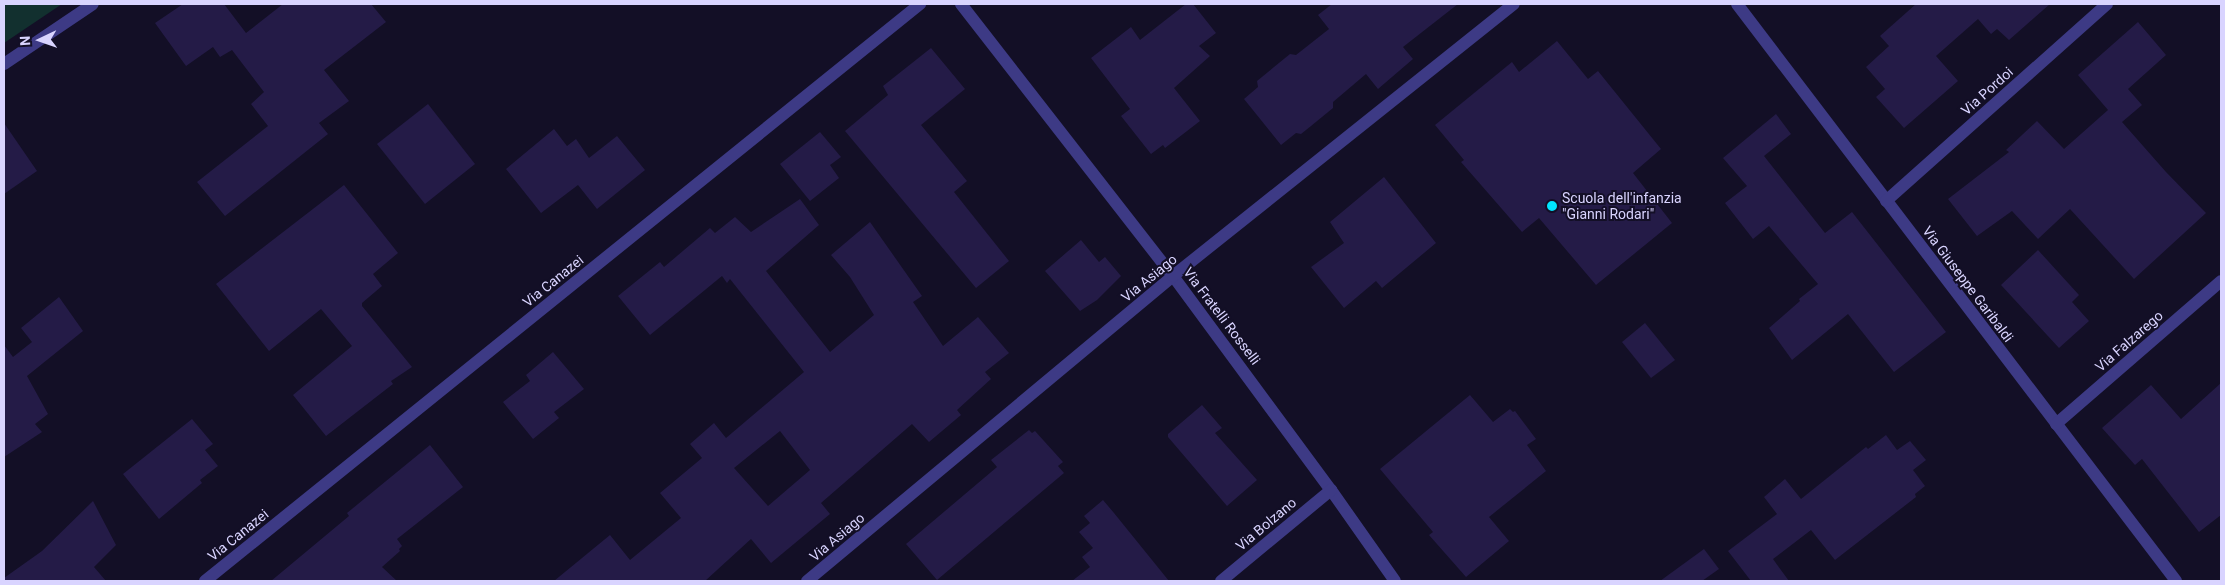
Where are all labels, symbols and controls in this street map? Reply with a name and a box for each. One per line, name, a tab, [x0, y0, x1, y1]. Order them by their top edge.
north arrow	[15, 15, 65, 65]
text: N	[17, 35, 33, 46]
street label: Via Pordoi	[1958, 63, 2016, 119]
place label: Scuola dell'infanzia "Gianni Rodari"	[1562, 190, 1682, 222]
marker: Scuola dell'infanzia "Gianni Rodari"	[1546, 200, 1558, 212]
street label: Via Giuseppe Garibaldi	[1919, 223, 2017, 345]
street label: Via Canazei	[519, 251, 587, 311]
street label: Via Asiago	[1118, 251, 1180, 305]
street label: Via Fratelli Rosselli	[1180, 264, 1264, 368]
street label: Via Falzarego	[2092, 307, 2166, 375]
street label: Via Bolzano	[1232, 494, 1300, 554]
street label: Via Canazei	[204, 505, 272, 565]
street label: Via Asiago	[806, 509, 868, 565]

